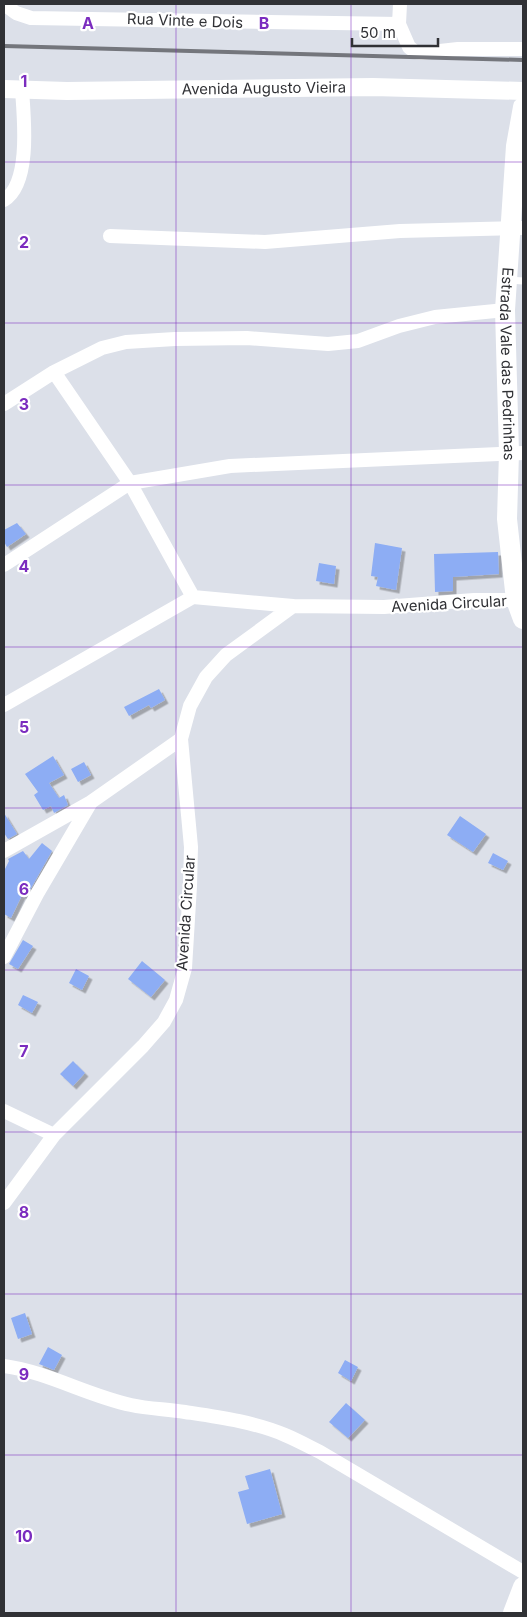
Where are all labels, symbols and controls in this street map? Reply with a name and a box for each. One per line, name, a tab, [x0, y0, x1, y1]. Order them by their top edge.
street label: Rua Vinte e Dois	[127, 9, 243, 32]
text: A	[82, 13, 94, 33]
text: B	[259, 13, 269, 33]
scale bar	[352, 15, 438, 47]
text: 50 m	[360, 23, 396, 42]
text: 1	[21, 71, 27, 91]
street label: Avenida Augusto Vieira	[182, 77, 346, 98]
text: 2	[19, 232, 29, 252]
street label: Estrada Vale das Pedrinhas	[496, 267, 519, 461]
text: 3	[19, 394, 29, 414]
text: 4	[19, 556, 30, 576]
street label: Avenida Circular	[391, 591, 508, 616]
text: 5	[19, 717, 29, 737]
street label: Avenida Circular	[172, 854, 199, 971]
text: 6	[19, 879, 29, 899]
text: 7	[19, 1041, 29, 1061]
text: 8	[19, 1202, 29, 1222]
text: 9	[19, 1364, 29, 1384]
text: 10	[15, 1526, 33, 1546]

